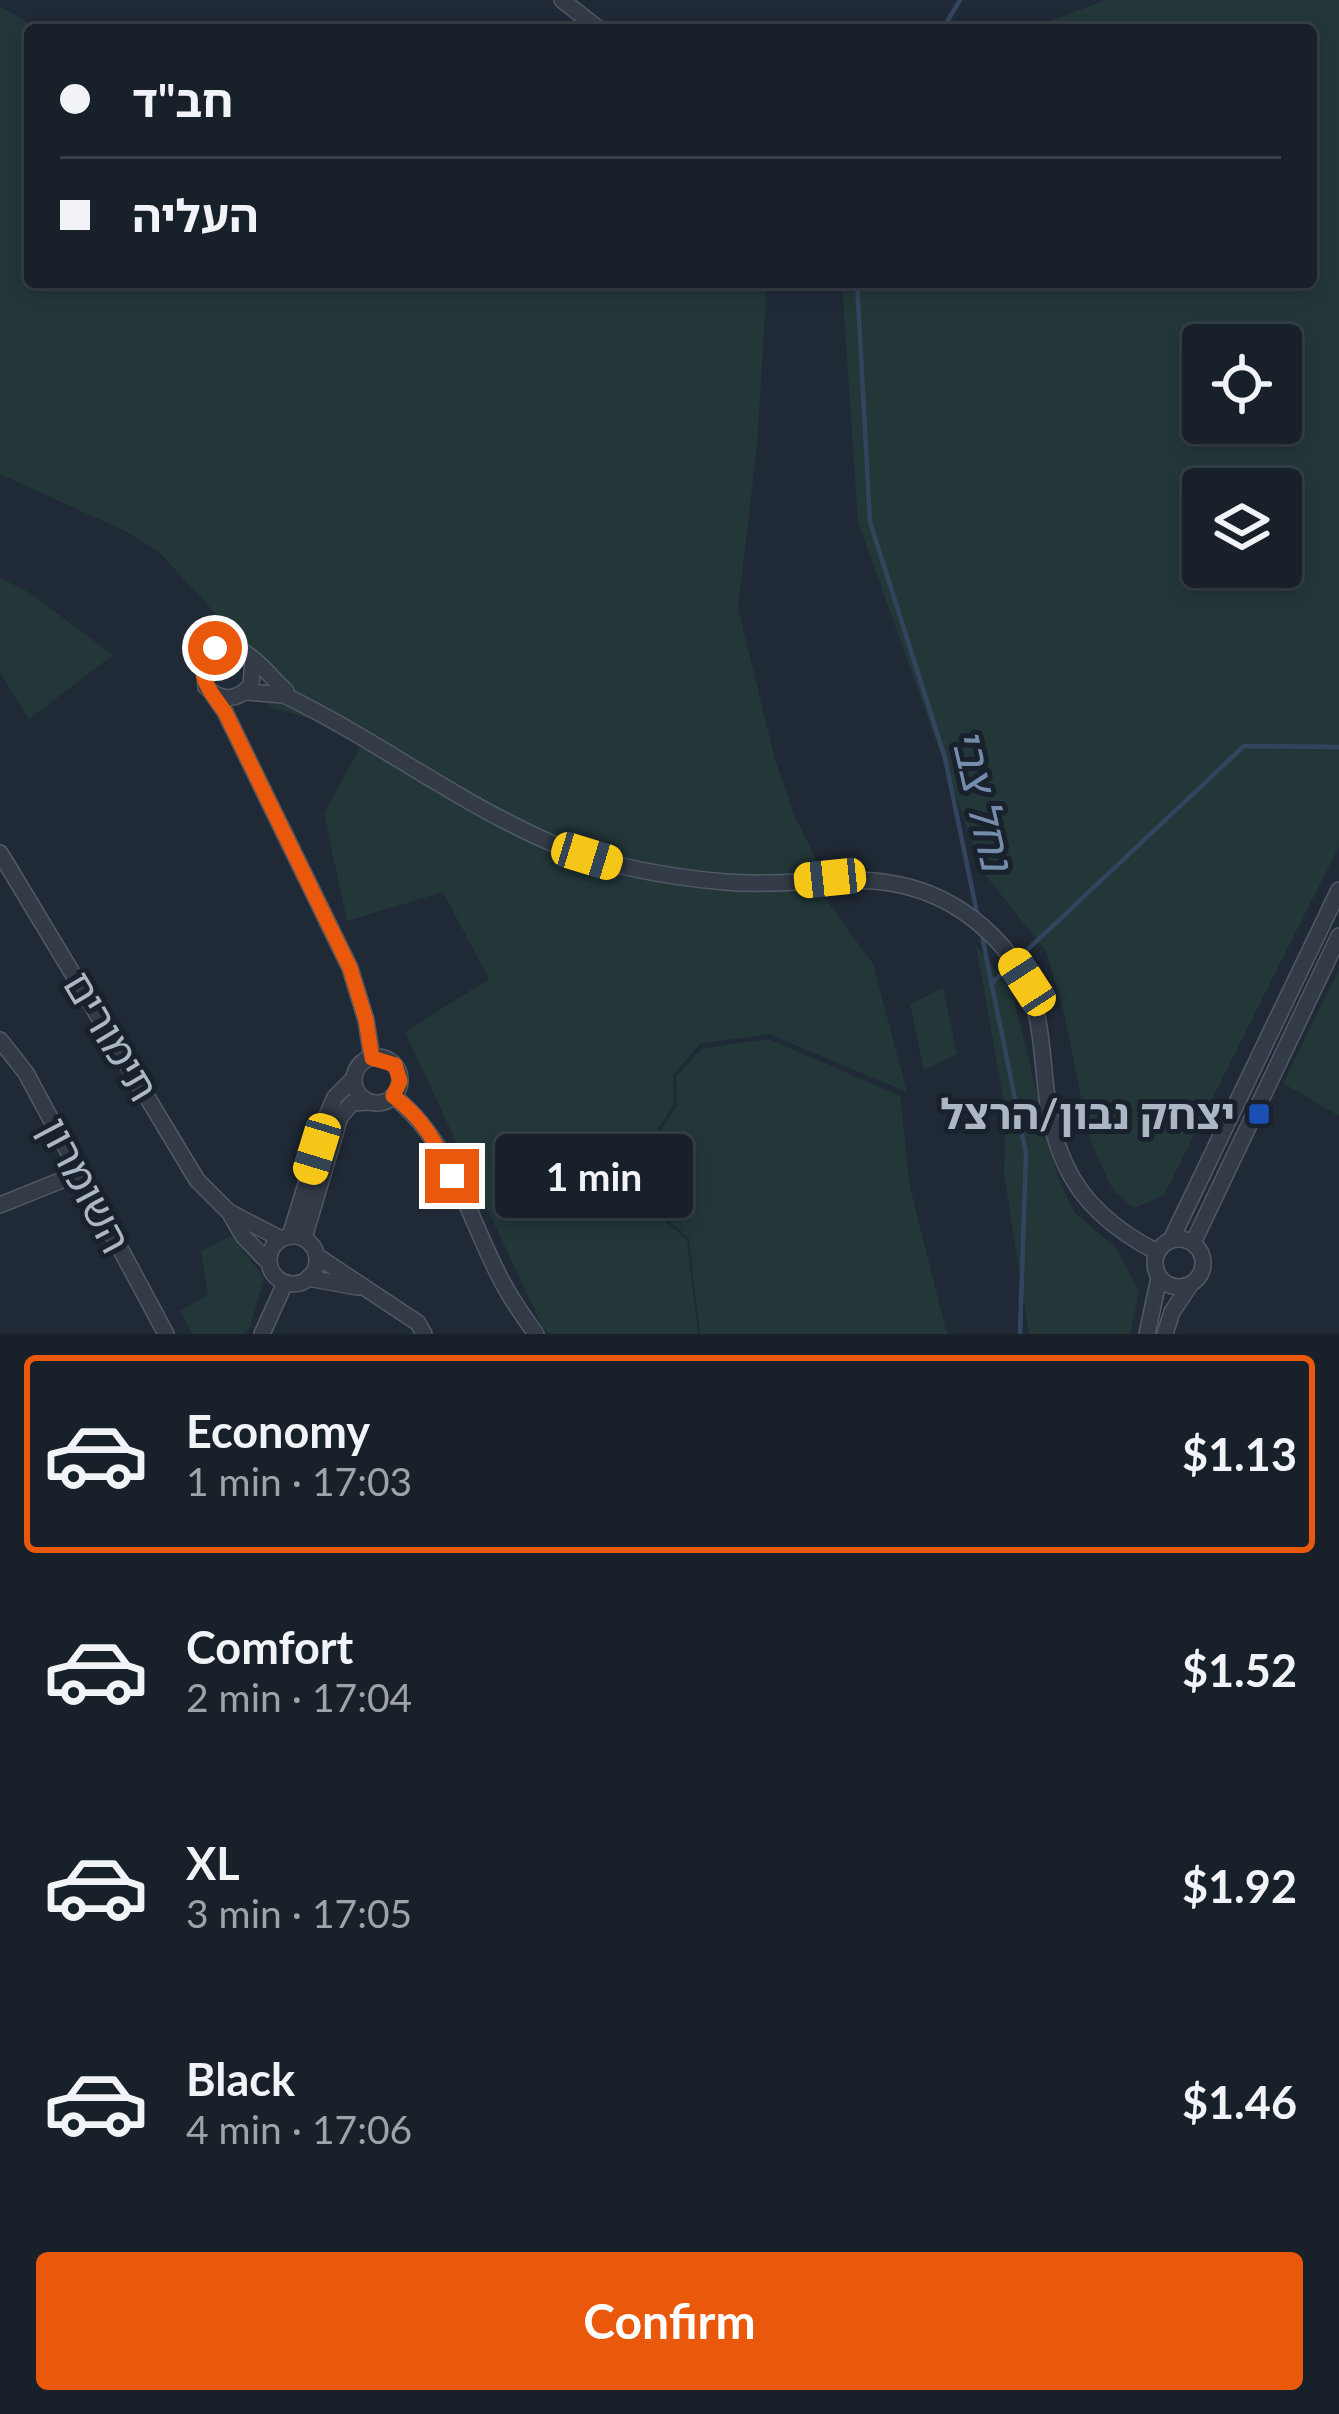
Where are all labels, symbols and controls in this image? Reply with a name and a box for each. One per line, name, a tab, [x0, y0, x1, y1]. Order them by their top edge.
text: חב"ד	[132, 73, 233, 127]
text: העליה	[132, 188, 259, 242]
map controls	[1182, 324, 1302, 588]
button: locate	[1182, 324, 1302, 444]
button: layers	[1182, 468, 1302, 588]
route start	[188, 621, 242, 675]
water label: נחל צבי	[940, 723, 1026, 878]
car	[547, 828, 627, 884]
car	[792, 856, 868, 900]
car	[992, 942, 1062, 1022]
street label: תימורים	[54, 962, 170, 1109]
place label: יצחק נבון/הרצל	[940, 1088, 1235, 1138]
marker: יצחק נבון/הרצל	[1246, 1101, 1272, 1127]
street label: השומרון	[30, 1108, 142, 1261]
car	[289, 1109, 345, 1189]
callout: 1 min	[494, 1134, 692, 1218]
route end	[425, 1149, 479, 1203]
text: 1 min	[546, 1153, 642, 1199]
icon: car	[42, 1400, 150, 1508]
text: Economy	[186, 1404, 370, 1458]
text: $1.13	[1182, 1427, 1297, 1481]
text: 1 min · 17:03	[186, 1458, 412, 1504]
icon: car	[42, 1616, 150, 1724]
text: Comfort	[186, 1620, 353, 1674]
text: $1.52	[1182, 1643, 1297, 1697]
text: 2 min · 17:04	[186, 1674, 412, 1720]
icon: car	[42, 1832, 150, 1940]
text: XL	[186, 1836, 240, 1890]
text: $1.92	[1182, 1859, 1297, 1913]
text: 3 min · 17:05	[186, 1890, 412, 1936]
icon: car	[42, 2048, 150, 2156]
text: Black	[186, 2052, 295, 2106]
text: $1.46	[1182, 2075, 1297, 2129]
text: 4 min · 17:06	[186, 2106, 412, 2152]
button: Confirm	[36, 2252, 1303, 2390]

